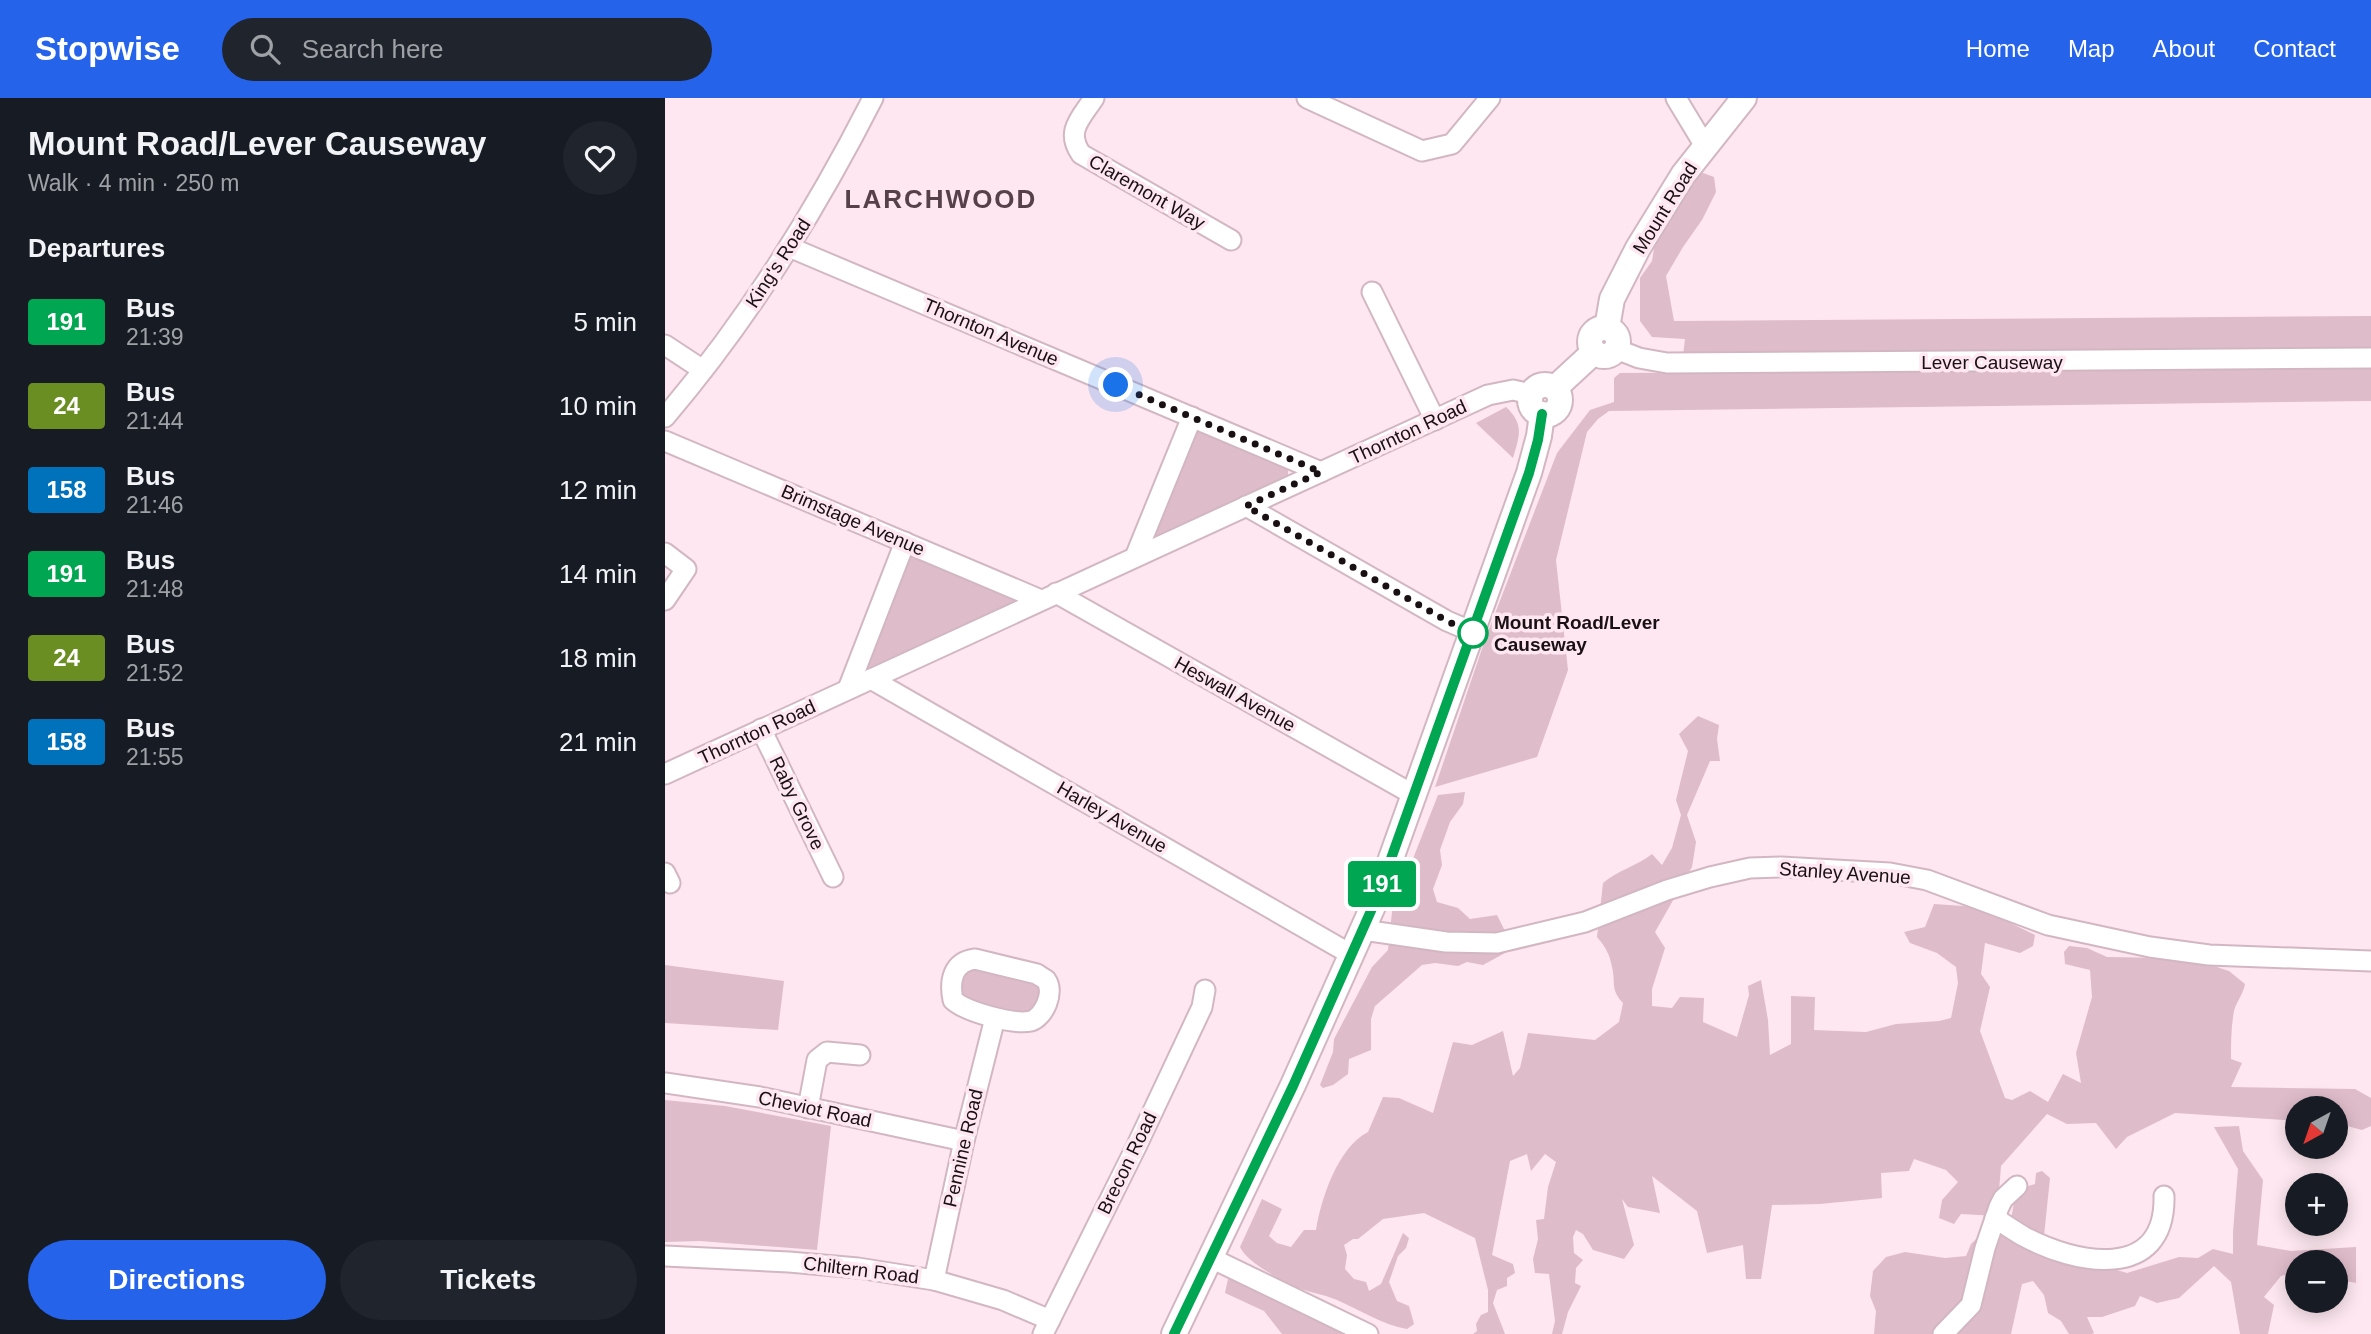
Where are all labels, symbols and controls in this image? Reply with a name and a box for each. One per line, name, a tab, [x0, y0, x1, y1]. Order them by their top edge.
search box	[222, 18, 712, 81]
text: Stopwise	[35, 30, 180, 67]
icon: search	[246, 30, 284, 68]
text: Search here	[302, 34, 444, 64]
text: Home	[1966, 35, 2030, 62]
text: Map	[2068, 35, 2115, 62]
text: About	[2153, 35, 2215, 62]
text: Contact	[2253, 35, 2336, 62]
button: heart	[563, 121, 637, 195]
text: Mount Road/Lever Causeway	[28, 125, 486, 162]
street label: Claremont Way	[1085, 150, 1209, 234]
street label: Mount Road	[1629, 159, 1701, 257]
text: Walk · 4 min · 250 m	[28, 170, 239, 196]
district label: LARCHWOOD	[845, 184, 1037, 214]
street label: King's Road	[741, 215, 815, 311]
text: Departures	[28, 233, 165, 263]
text: Bus	[126, 293, 175, 323]
street label: Thornton Avenue	[920, 294, 1062, 370]
text: 5 min	[573, 307, 637, 337]
text: 191	[46, 308, 87, 335]
text: 21:39	[126, 324, 184, 350]
street label: Lever Causeway	[1921, 352, 2063, 373]
your location	[1098, 367, 1133, 402]
text: Bus	[126, 377, 175, 407]
text: 10 min	[559, 391, 637, 421]
text: 24	[53, 392, 80, 419]
street label: Thornton Road	[1346, 396, 1470, 468]
text: 21:44	[126, 408, 184, 434]
text: Bus	[126, 461, 175, 491]
text: 12 min	[559, 475, 637, 505]
text: 158	[46, 476, 87, 503]
street label: Brimstage Avenue	[778, 480, 928, 560]
text: 21:46	[126, 492, 184, 518]
text: Bus	[126, 545, 175, 575]
text: 14 min	[559, 559, 637, 589]
text: 191	[46, 560, 87, 587]
text: 21:48	[126, 576, 184, 602]
place label: Mount Road/Lever Causeway	[1494, 612, 1660, 655]
marker: Mount Road/Lever Causeway	[1458, 618, 1488, 648]
text: Bus	[126, 629, 175, 659]
text: 18 min	[559, 643, 637, 673]
text: 24	[53, 644, 80, 671]
street label: Heswall Avenue	[1171, 652, 1299, 736]
text: 21:52	[126, 660, 184, 686]
street label: Thornton Road	[695, 696, 819, 768]
text: Bus	[126, 713, 175, 743]
text: 21 min	[559, 727, 637, 757]
text: 158	[46, 728, 87, 755]
text: 21:55	[126, 744, 184, 770]
street label: Raby Grove	[765, 753, 829, 853]
street label: Harley Avenue	[1053, 777, 1171, 857]
street label: Stanley Avenue	[1779, 858, 1911, 888]
line badge: 191	[1342, 861, 1422, 907]
text: 191	[1362, 870, 1402, 897]
street label: Cheviot Road	[757, 1087, 873, 1131]
street label: Pennine Road	[939, 1087, 987, 1209]
north arrow	[2285, 1096, 2349, 1158]
map controls	[2285, 1096, 2348, 1313]
street label: Brecon Road	[1093, 1109, 1161, 1217]
button: +	[2285, 1173, 2348, 1236]
button: Directions	[28, 1240, 326, 1320]
button: Tickets	[340, 1240, 637, 1320]
button: −	[2285, 1250, 2348, 1313]
street label: Chiltern Road	[802, 1252, 920, 1288]

